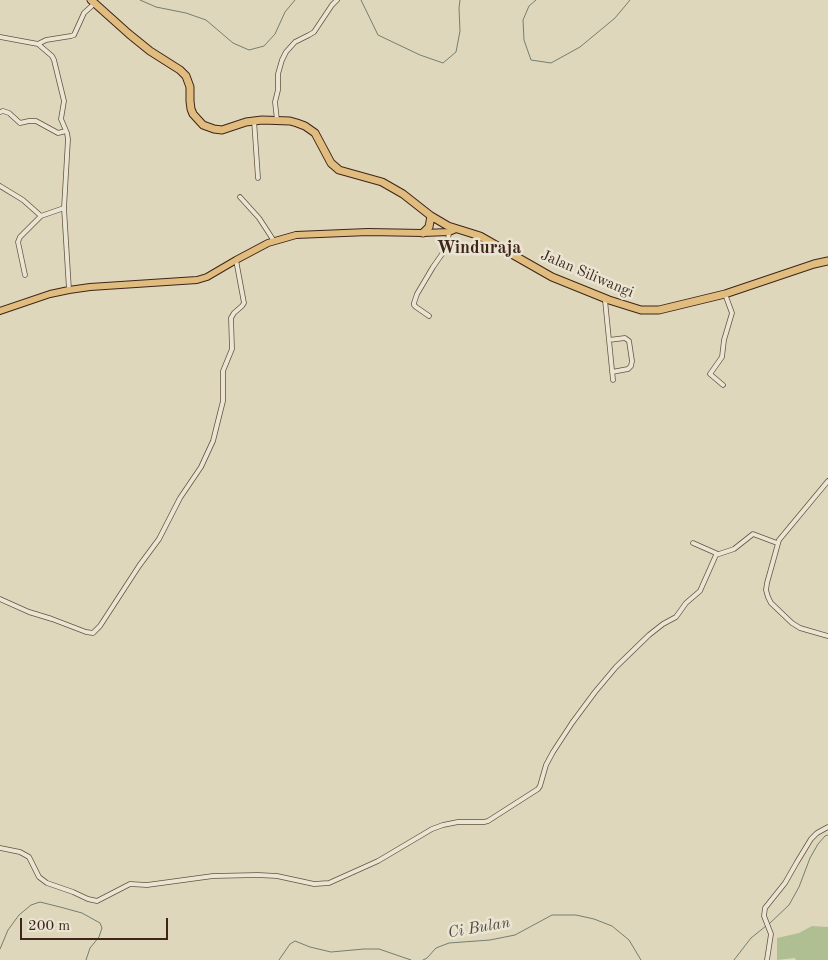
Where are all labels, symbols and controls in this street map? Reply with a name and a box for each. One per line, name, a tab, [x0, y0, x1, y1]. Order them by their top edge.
district label: Winduraja	[437, 237, 521, 259]
street label: Jalan Siliwangi	[538, 246, 636, 302]
scale bar	[22, 908, 170, 940]
water label: Ci Bulan	[446, 913, 512, 943]
text: 200 m	[28, 919, 70, 934]

